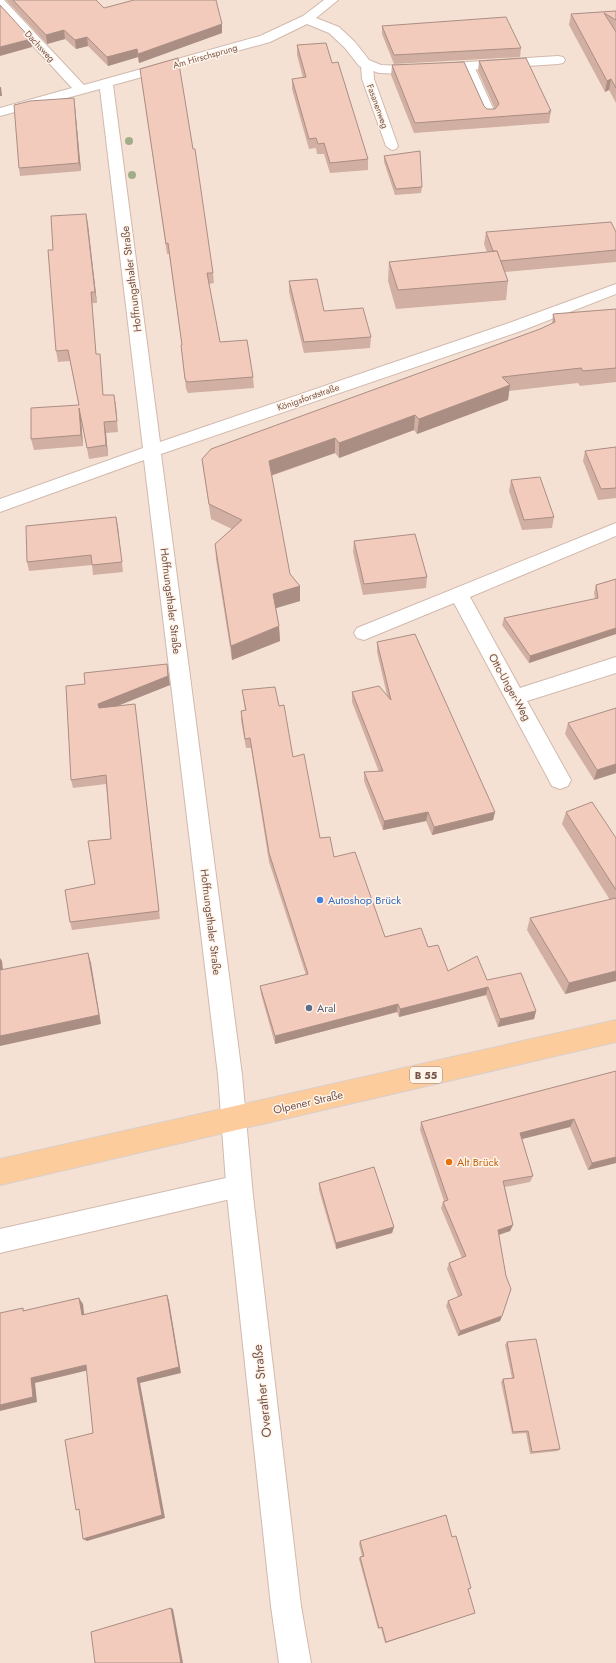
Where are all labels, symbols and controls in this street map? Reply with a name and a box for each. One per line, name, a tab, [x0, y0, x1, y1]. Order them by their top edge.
street label: Dachsweg	[22, 27, 58, 65]
street label: Am Hirschsprung	[171, 41, 239, 71]
street label: Fasanenweg	[364, 82, 392, 130]
street label: Hoffnungsthaler Straße	[117, 225, 145, 333]
street label: Königsforststraße	[275, 380, 341, 414]
street label: Hoffnungsthaler Straße	[157, 547, 185, 655]
street label: Otto-Unger-Weg	[485, 650, 535, 724]
street label: Hoffnungsthaler Straße	[197, 868, 225, 976]
place label: Autoshop Brück	[328, 892, 401, 908]
marker: Autoshop Brück	[315, 895, 325, 905]
place label: Aral	[317, 1000, 336, 1016]
marker: Aral	[304, 1003, 314, 1013]
road number: B 55	[410, 1067, 442, 1083]
street label: Olpener Straße	[271, 1086, 345, 1118]
place label: Alt Brück	[457, 1154, 499, 1170]
marker: Alt Brück	[444, 1157, 454, 1167]
street label: Overather Straße	[248, 1343, 276, 1438]

